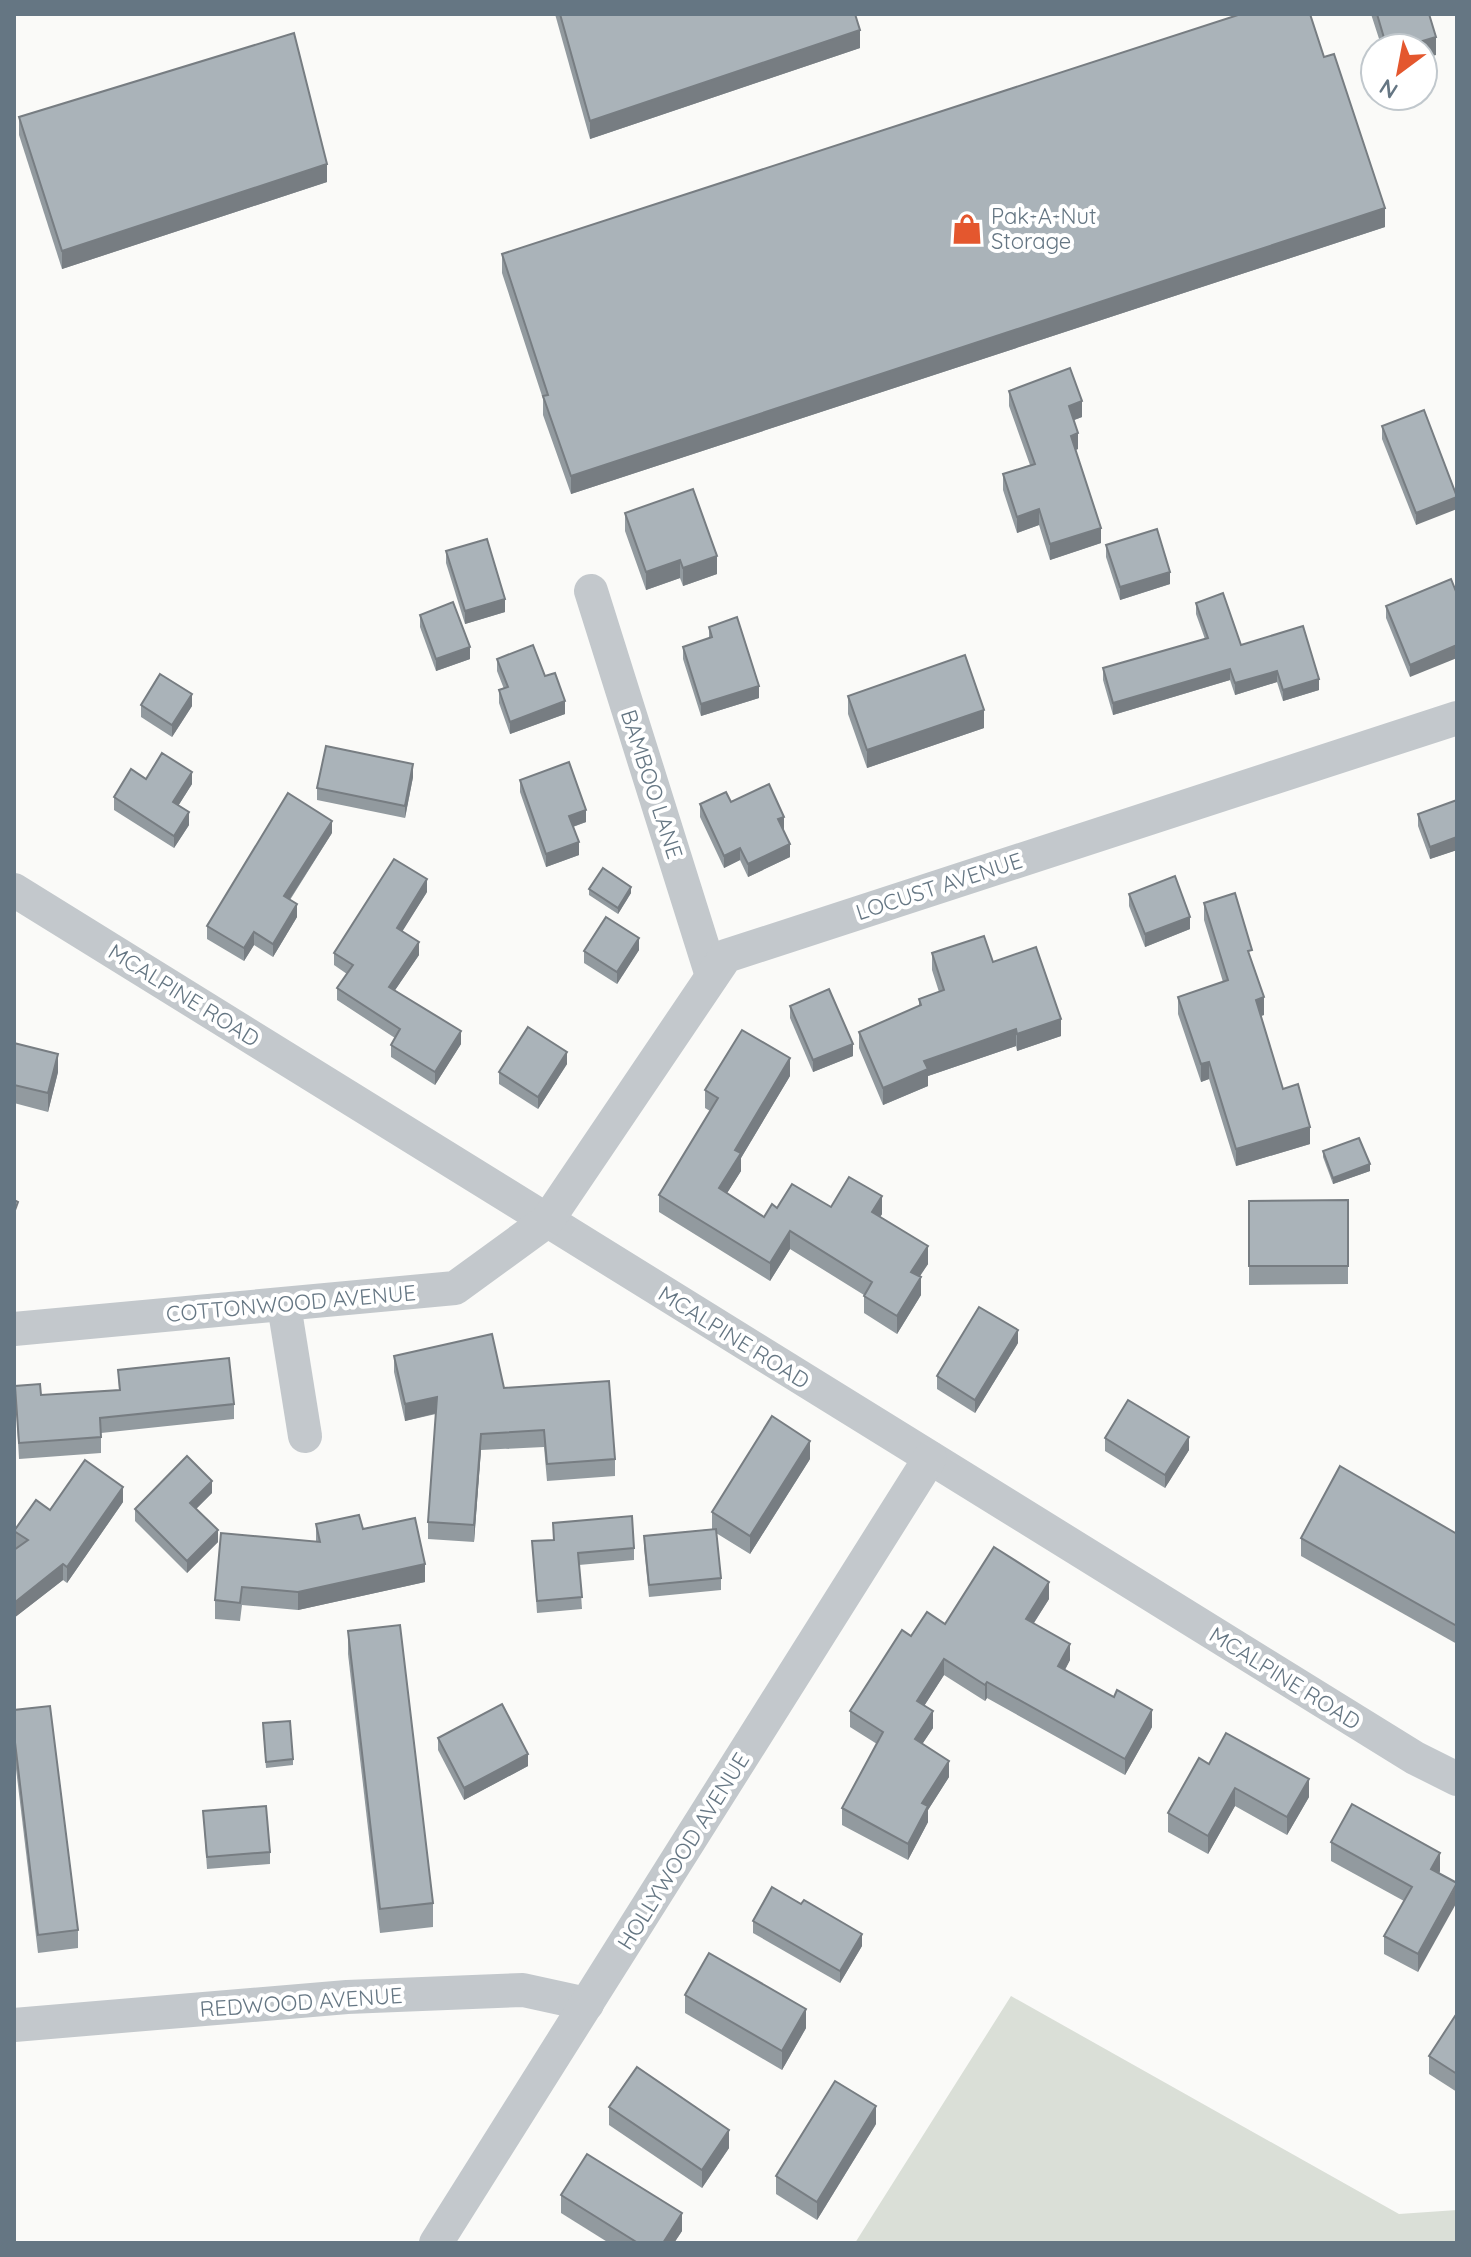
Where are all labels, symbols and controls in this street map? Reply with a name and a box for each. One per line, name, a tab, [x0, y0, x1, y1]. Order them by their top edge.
north arrow	[1359, 32, 1439, 112]
text: N	[1374, 73, 1403, 105]
place label: Pak-A-Nut Storage	[991, 202, 1097, 255]
shop icon: Pak-A-Nut Storage	[950, 212, 984, 246]
street label: BAMBOO LANE	[615, 706, 689, 862]
street label: LOCUST AVENUE	[852, 846, 1026, 926]
street label: MCALPINE ROAD	[103, 937, 265, 1053]
street label: COTTONWOOD AVENUE	[165, 1278, 417, 1328]
street label: MCALPINE ROAD	[653, 1279, 815, 1395]
street label: MCALPINE ROAD	[1204, 1620, 1366, 1736]
street label: HOLLYWOOD AVENUE	[611, 1747, 755, 1955]
street label: REDWOOD AVENUE	[199, 1981, 403, 2023]

